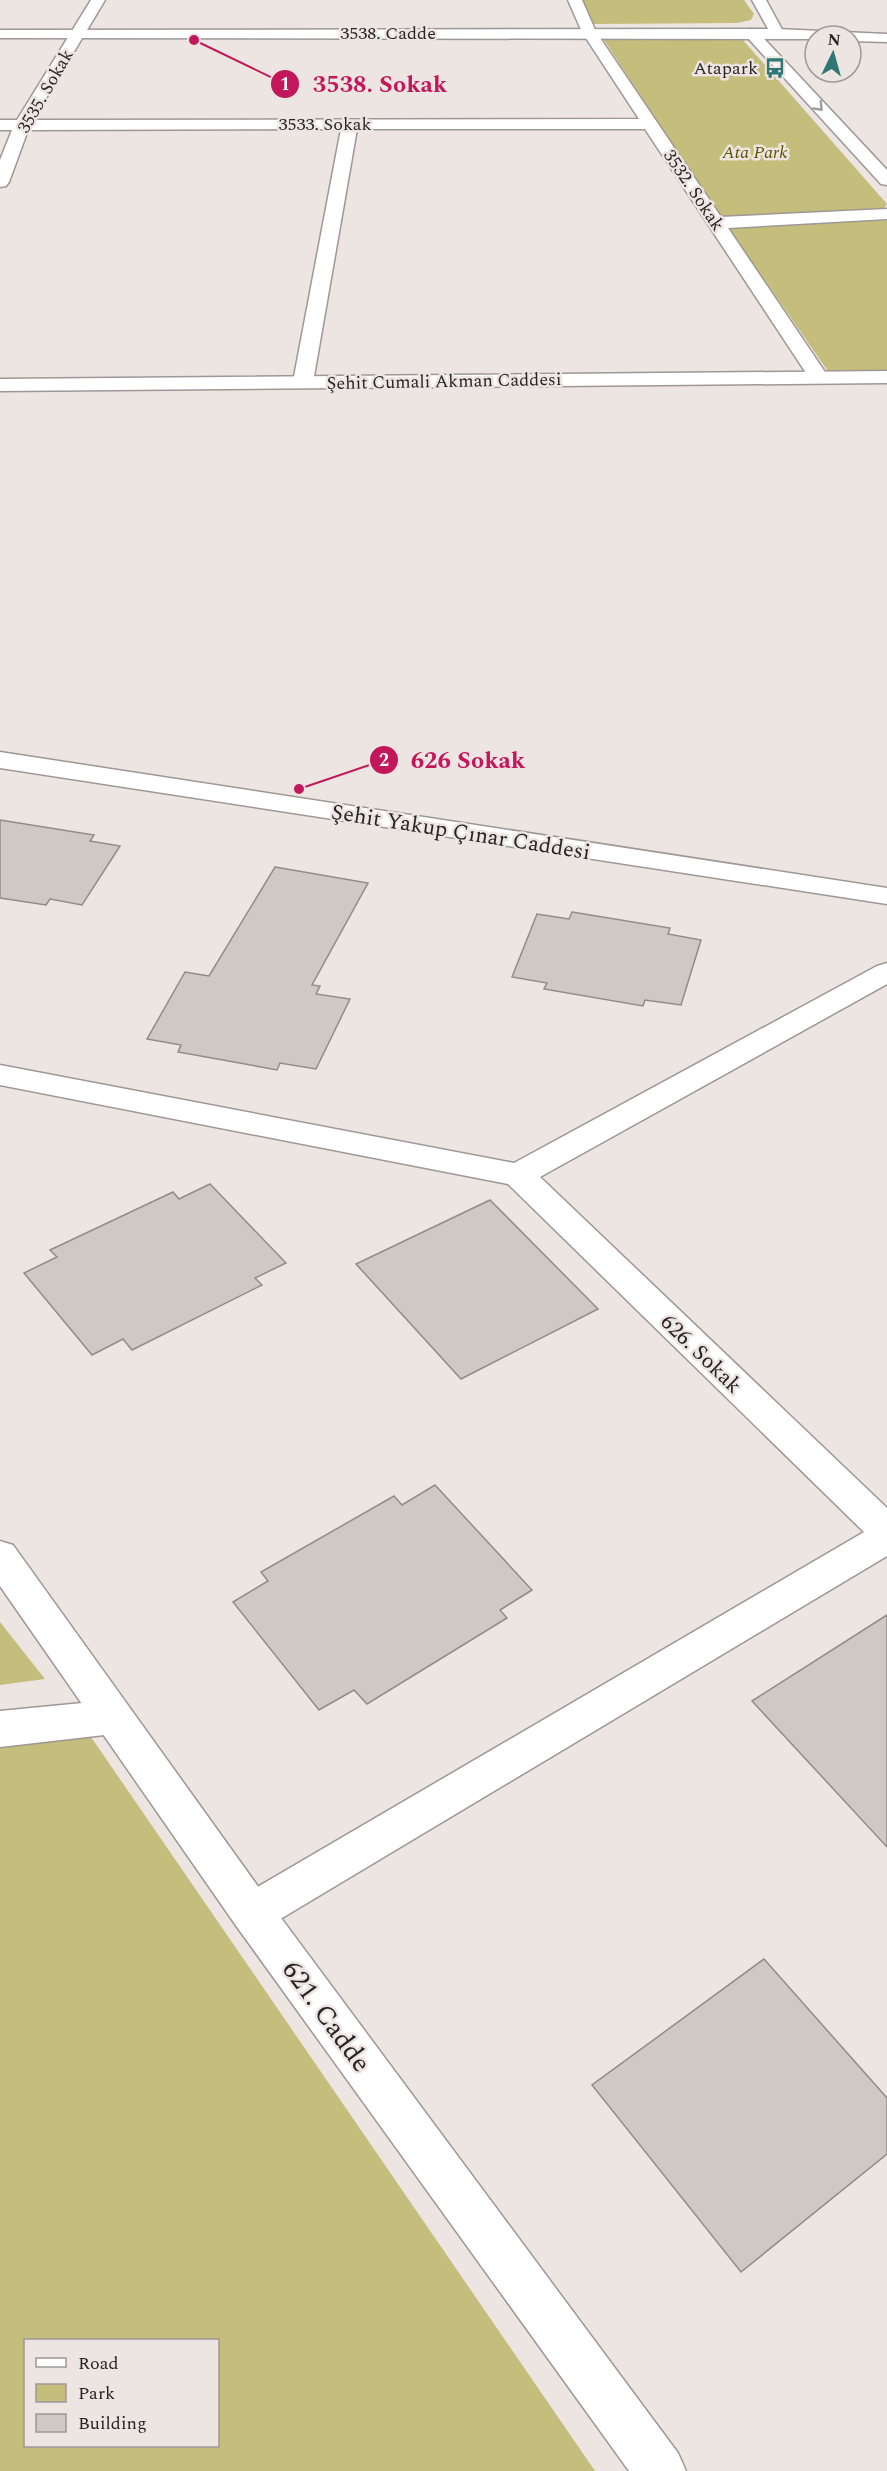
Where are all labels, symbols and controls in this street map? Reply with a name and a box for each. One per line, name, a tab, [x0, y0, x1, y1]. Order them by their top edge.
street label: 3538. Cadde	[340, 20, 436, 47]
north arrow	[803, 24, 863, 84]
text: N	[827, 28, 842, 53]
street label: 3535. Sokak	[10, 44, 80, 138]
place label: Atapark	[694, 55, 758, 82]
bus stop icon: Atapark	[763, 56, 787, 80]
callout: 3538. Sokak	[270, 63, 459, 105]
text: 3538. Sokak	[313, 67, 448, 103]
text: 1	[280, 71, 290, 98]
one-way arrow	[812, 100, 823, 110]
street label: 3533. Sokak	[278, 111, 372, 138]
park label: Ata Park	[721, 139, 788, 166]
street label: 3532. Sokak	[656, 144, 731, 236]
street label: Şehit Cumali Akman Caddesi	[326, 366, 562, 397]
callout: 626 Sokak	[369, 739, 538, 781]
text: 626 Sokak	[411, 743, 526, 779]
text: 2	[379, 747, 389, 774]
street label: Şehit Yakup Çınar Caddesi	[329, 796, 593, 869]
street label: 626. Sokak	[652, 1306, 749, 1402]
street label: 621. Cadde	[271, 1952, 381, 2082]
legend	[24, 2339, 219, 2447]
text: Road	[78, 2350, 119, 2377]
text: Park	[78, 2380, 115, 2407]
text: Building	[78, 2410, 147, 2437]

